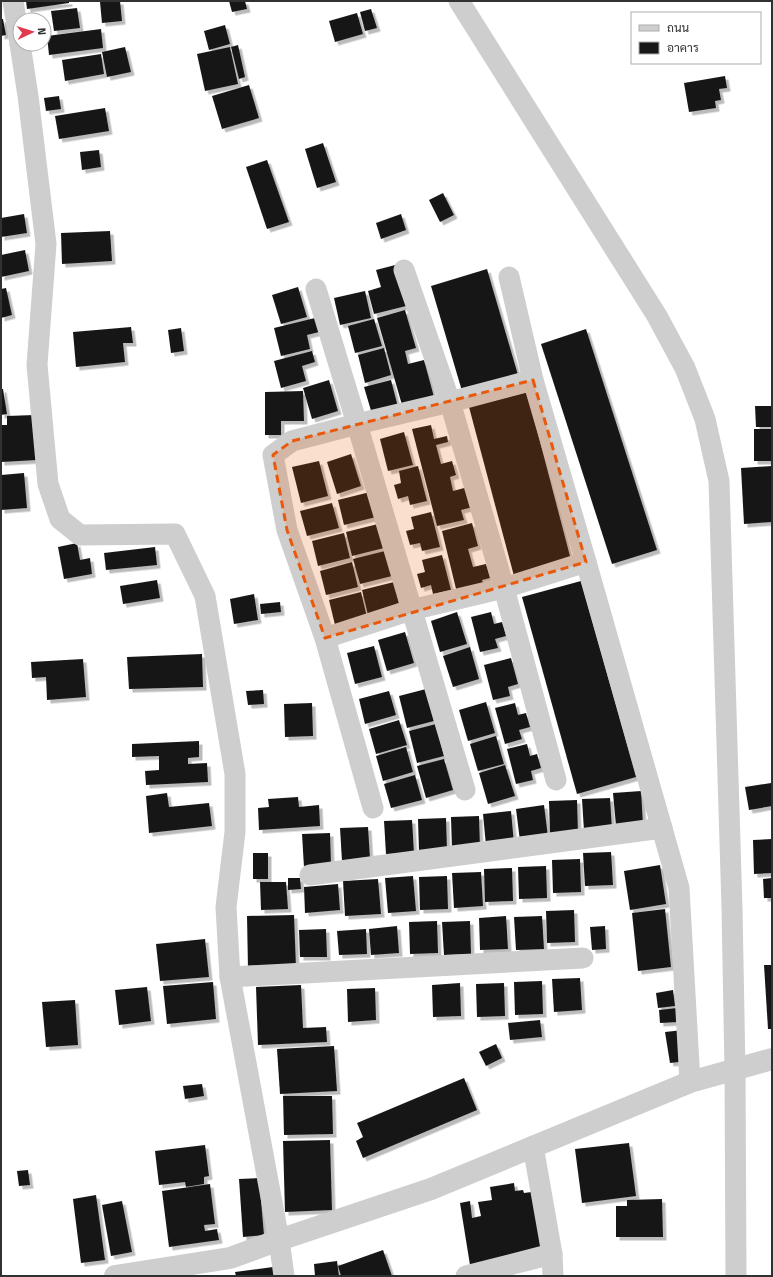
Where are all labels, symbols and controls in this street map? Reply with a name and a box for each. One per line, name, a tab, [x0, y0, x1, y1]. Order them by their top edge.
north arrow	[12, 12, 52, 52]
legend	[631, 12, 761, 64]
text: ถนน	[667, 21, 690, 35]
text: N	[35, 27, 48, 35]
text: อาคาร	[667, 41, 699, 55]

